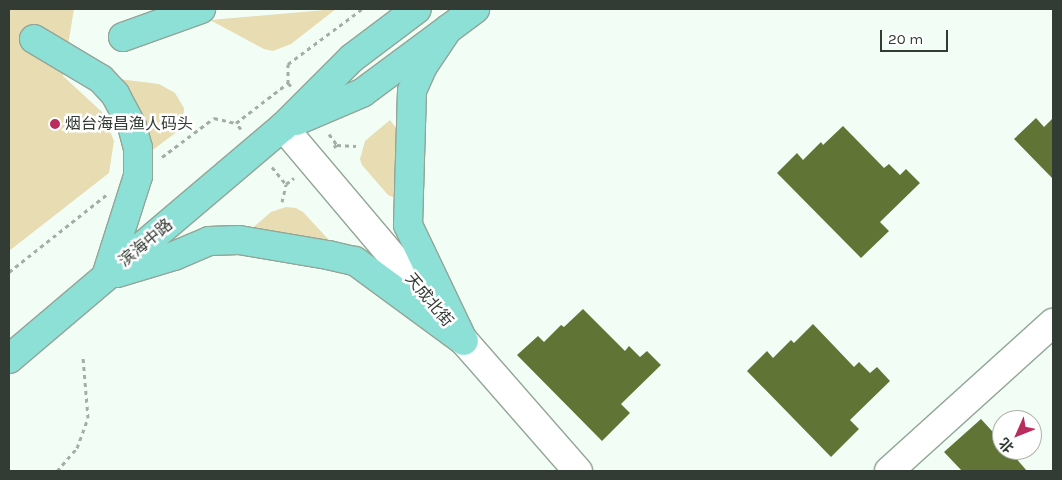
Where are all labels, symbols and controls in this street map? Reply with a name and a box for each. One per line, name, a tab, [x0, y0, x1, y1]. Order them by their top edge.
scale bar	[882, 20, 950, 52]
text: 20 m	[888, 30, 923, 48]
place label: 烟台海昌渔人码头	[65, 114, 193, 134]
marker: 烟台海昌渔人码头	[49, 118, 61, 130]
street label: 滨海中路	[115, 215, 177, 271]
street label: 天成北街	[401, 269, 457, 331]
north arrow	[992, 410, 1042, 460]
text: 北	[996, 434, 1018, 456]

